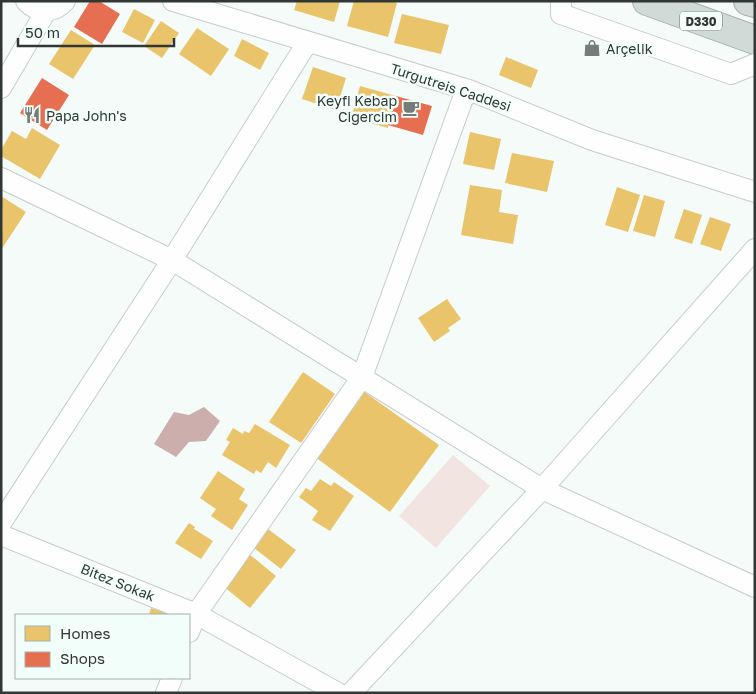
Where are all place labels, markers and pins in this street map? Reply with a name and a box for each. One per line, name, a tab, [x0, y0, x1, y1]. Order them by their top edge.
shop icon: Arçelik	[582, 38, 602, 58]
place label: Arçelik	[606, 40, 653, 57]
place label: Keyfi Kebap Ciğercim	[317, 92, 397, 125]
cafe icon: Keyfi Kebap Ciğercim	[401, 98, 421, 118]
restaurant icon: Papa John's	[22, 105, 42, 125]
place label: Papa John's	[46, 107, 127, 124]

